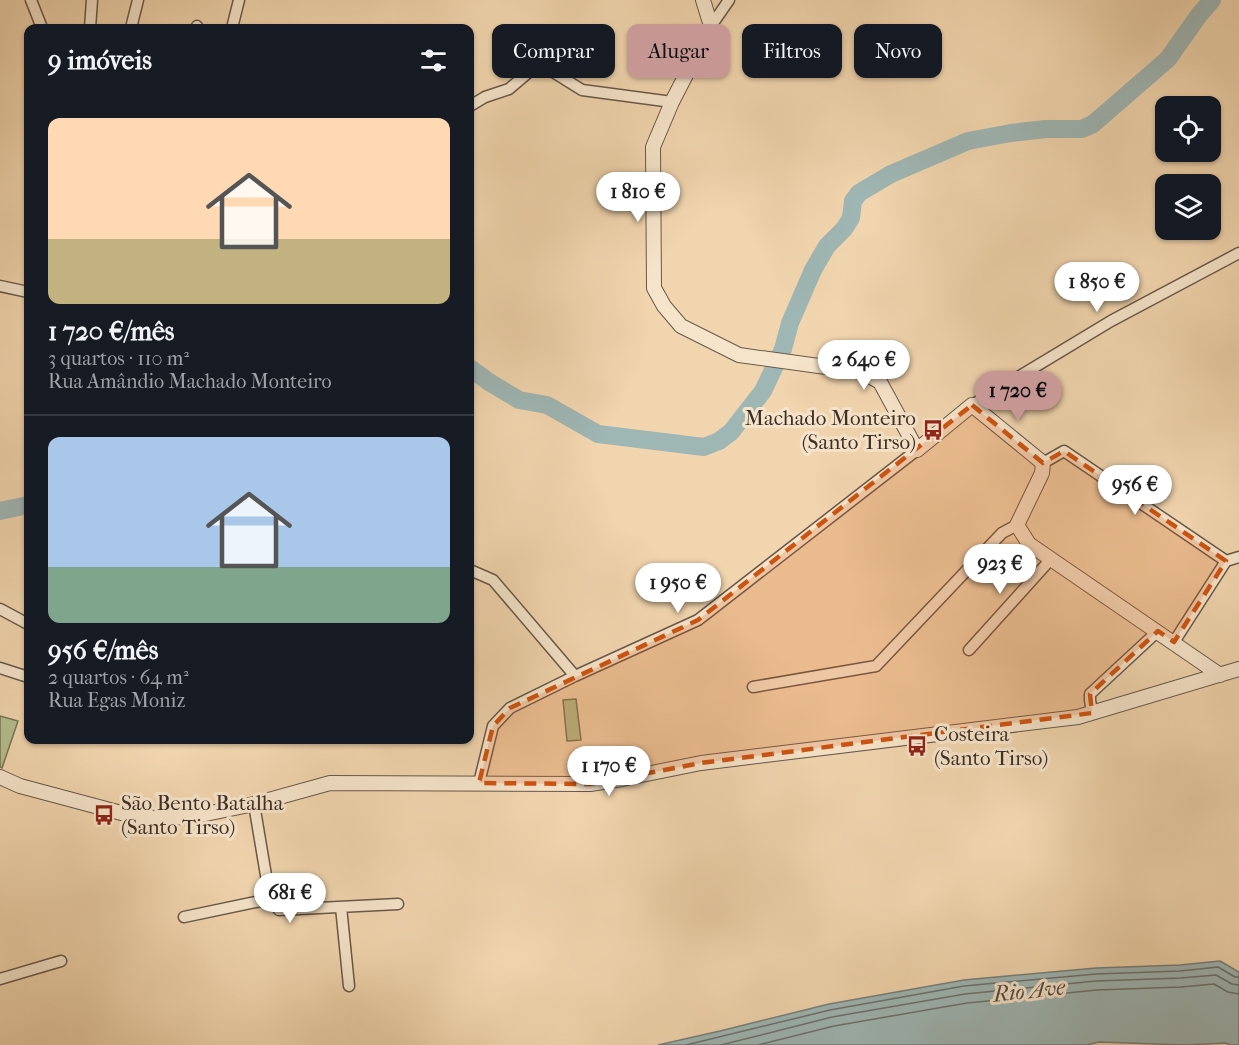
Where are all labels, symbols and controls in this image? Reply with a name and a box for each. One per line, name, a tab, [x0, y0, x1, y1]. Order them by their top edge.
chip: Comprar	[492, 24, 615, 78]
chip: Alugar	[627, 24, 730, 78]
chip: Filtros	[742, 24, 842, 78]
chip: Novo	[854, 24, 942, 78]
icon: filters	[417, 44, 450, 77]
text: 9 imóveis	[48, 45, 152, 76]
map controls	[1155, 96, 1221, 240]
button: locate	[1155, 96, 1221, 162]
icon: home	[195, 157, 303, 265]
pin: 1 810 €	[583, 172, 693, 223]
button: layers	[1155, 174, 1221, 240]
text: 1 810 €	[610, 180, 666, 203]
pin: 1 850 €	[1042, 262, 1152, 313]
text: 1 850 €	[1068, 270, 1126, 293]
text: 1 720 €/mês	[48, 316, 174, 347]
pin: 2 640 €	[809, 340, 919, 391]
text: 3 quartos · 110 m²	[48, 347, 189, 370]
text: 2 640 €	[832, 348, 896, 371]
text: Rua Amândio Machado Monteiro	[48, 370, 332, 393]
pin: 1 720 €	[963, 371, 1073, 422]
text: 1 720 €	[989, 379, 1047, 402]
place label: Machado Monteiro (Santo Tirso)	[745, 406, 916, 454]
bus stop icon: Machado Monteiro (Santo Tirso)	[921, 418, 945, 442]
pin: 956 €	[1093, 465, 1177, 516]
text: 956 €	[1112, 473, 1158, 496]
icon: home	[195, 476, 303, 584]
pin: 923 €	[958, 544, 1042, 595]
text: 923 €	[977, 552, 1023, 575]
pin: 1 950 €	[623, 563, 733, 614]
text: 1 950 €	[649, 571, 707, 594]
text: 956 €/mês	[48, 635, 158, 666]
text: 2 quartos · 64 m²	[48, 666, 189, 689]
text: Rua Egas Moniz	[48, 689, 185, 712]
place label: Costeira (Santo Tirso)	[934, 722, 1048, 770]
bus stop icon: Costeira (Santo Tirso)	[905, 734, 929, 758]
pin: 1 170 €	[554, 746, 664, 797]
text: 1 170 €	[581, 754, 637, 777]
place label: São Bento Batalha (Santo Tirso)	[121, 791, 284, 839]
bus stop icon: São Bento Batalha (Santo Tirso)	[92, 803, 116, 827]
pin: 681 €	[248, 873, 332, 924]
text: 681 €	[268, 881, 312, 904]
water label: Rio Ave	[990, 974, 1067, 1008]

